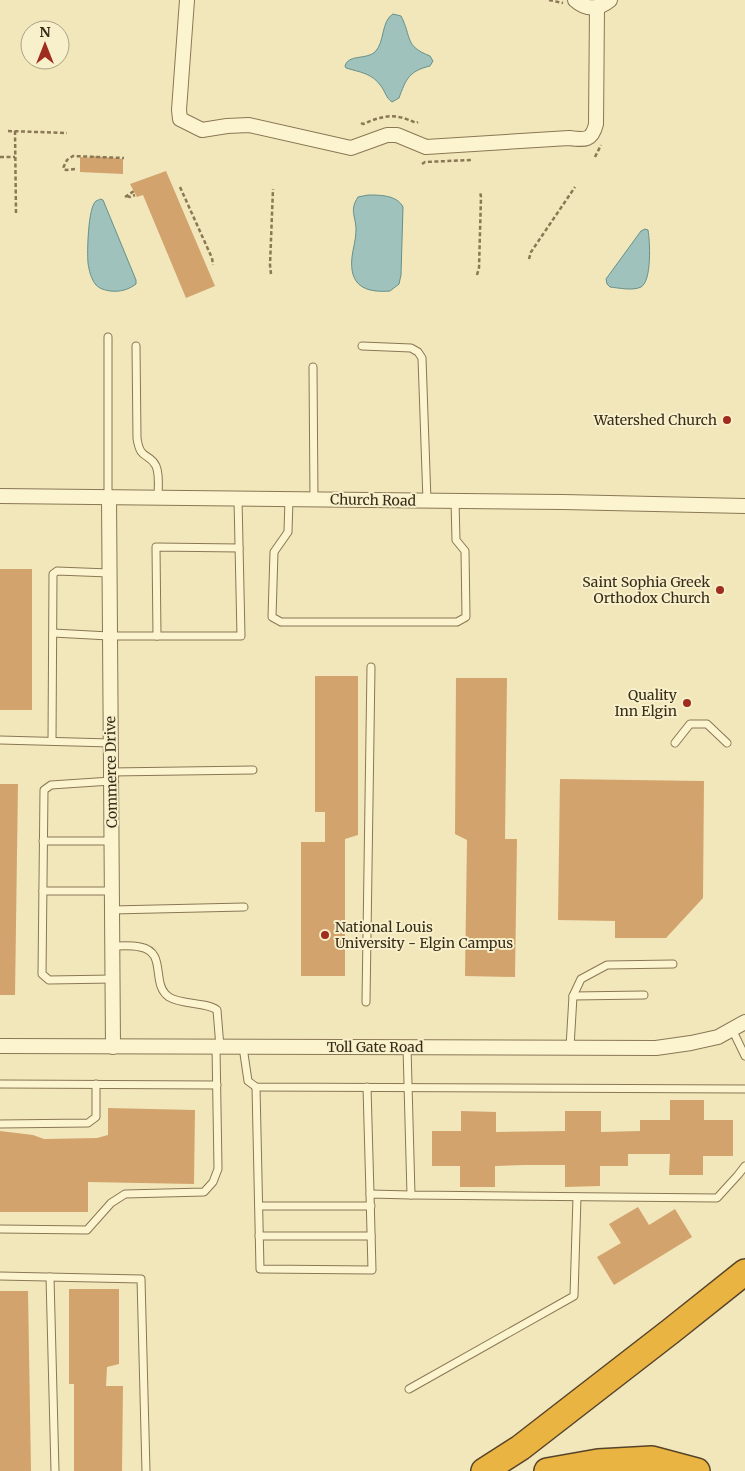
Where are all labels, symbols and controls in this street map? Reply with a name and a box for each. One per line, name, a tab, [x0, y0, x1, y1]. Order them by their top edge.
north arrow	[20, 20, 70, 70]
text: N	[39, 23, 51, 41]
place label: Watershed Church	[593, 411, 717, 429]
marker: Watershed Church	[721, 414, 733, 426]
street label: Church Road	[330, 490, 417, 510]
place label: Saint Sophia Greek Orthodox Church	[582, 573, 710, 607]
marker: Saint Sophia Greek Orthodox Church	[714, 584, 726, 596]
place label: Quality Inn Elgin	[614, 686, 678, 720]
marker: Quality Inn Elgin	[681, 697, 693, 709]
street label: Commerce Drive	[101, 716, 121, 828]
place label: National Louis University - Elgin Campus	[335, 918, 513, 952]
marker: National Louis University - Elgin Campus	[319, 929, 331, 941]
street label: Toll Gate Road	[327, 1038, 424, 1056]

